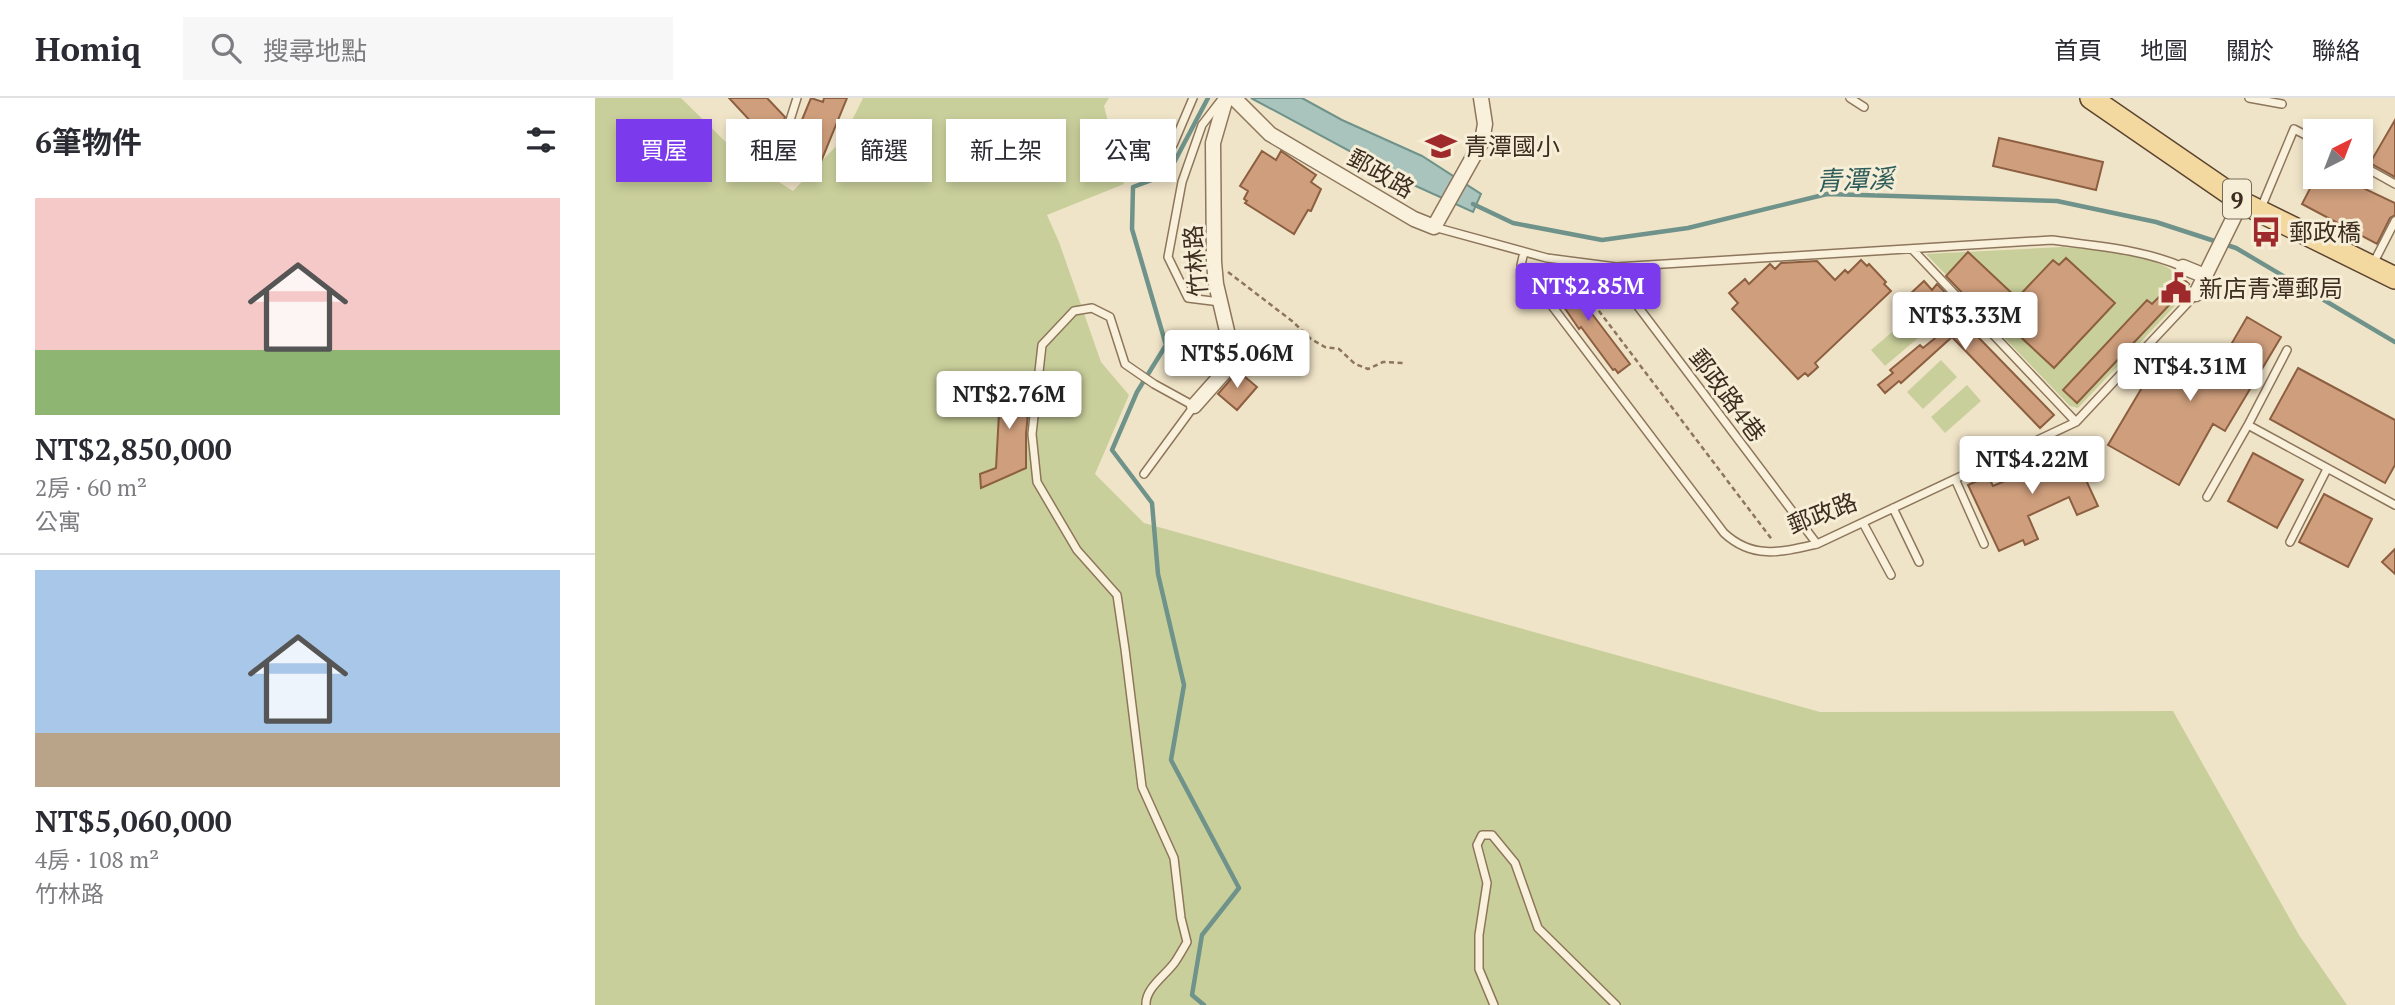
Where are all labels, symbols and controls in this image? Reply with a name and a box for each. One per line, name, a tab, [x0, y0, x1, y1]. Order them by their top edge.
search box	[183, 17, 673, 80]
text: Homiq	[35, 27, 141, 70]
icon: search	[207, 29, 245, 67]
text: 搜尋地點	[263, 33, 367, 67]
text: 首頁	[2054, 34, 2102, 66]
text: 地圖	[2140, 34, 2188, 66]
text: 關於	[2226, 34, 2274, 66]
text: 聯絡	[2312, 34, 2360, 66]
chip: 買屋	[616, 119, 712, 182]
chip: 租屋	[726, 119, 822, 182]
chip: 篩選	[836, 119, 932, 182]
chip: 新上架	[946, 119, 1066, 182]
chip: 公寓	[1080, 119, 1176, 182]
north arrow	[2303, 119, 2373, 189]
map controls	[2303, 119, 2373, 189]
icon: filters	[522, 121, 560, 159]
text: 6筆物件	[35, 122, 142, 162]
school or university icon: 青潭國小	[1424, 129, 1458, 163]
place label: 青潭國小	[1464, 130, 1560, 162]
street label: 郵政路	[1342, 141, 1420, 205]
water label: 青潭溪	[1815, 161, 1899, 197]
road number: 9	[2223, 180, 2251, 218]
bus stop icon: 郵政橋	[2249, 215, 2283, 249]
place label: 郵政橋	[2289, 216, 2361, 248]
street label: 竹林路	[1176, 224, 1214, 298]
icon: home	[235, 244, 361, 370]
pin: NT$2.85M	[1516, 264, 1660, 323]
text: NT$2.85M	[1532, 270, 1644, 301]
public building icon: 新店青潭郵局	[2159, 271, 2193, 305]
place label: 新店青潭郵局	[2199, 272, 2343, 304]
pin: NT$3.33M	[1893, 292, 2037, 352]
text: NT$3.33M	[1909, 299, 2021, 330]
pin: NT$5.06M	[1165, 330, 1309, 390]
text: NT$5.06M	[1181, 337, 1293, 368]
street label: 郵政路4巷	[1682, 342, 1774, 448]
pin: NT$4.31M	[2118, 344, 2262, 403]
text: NT$4.31M	[2134, 350, 2246, 381]
pin: NT$2.76M	[937, 372, 1081, 431]
text: NT$2.76M	[953, 378, 1065, 409]
text: NT$2,850,000	[35, 429, 232, 469]
pin: NT$4.22M	[1960, 436, 2104, 496]
text: NT$4.22M	[1976, 443, 2088, 474]
text: 2房 · 60 m²	[35, 472, 147, 503]
street label: 郵政路	[1783, 485, 1861, 541]
text: 公寓	[35, 506, 81, 537]
icon: home	[235, 616, 361, 742]
text: NT$5,060,000	[35, 801, 232, 841]
text: 4房 · 108 m²	[35, 844, 159, 875]
text: 竹林路	[35, 878, 104, 909]

